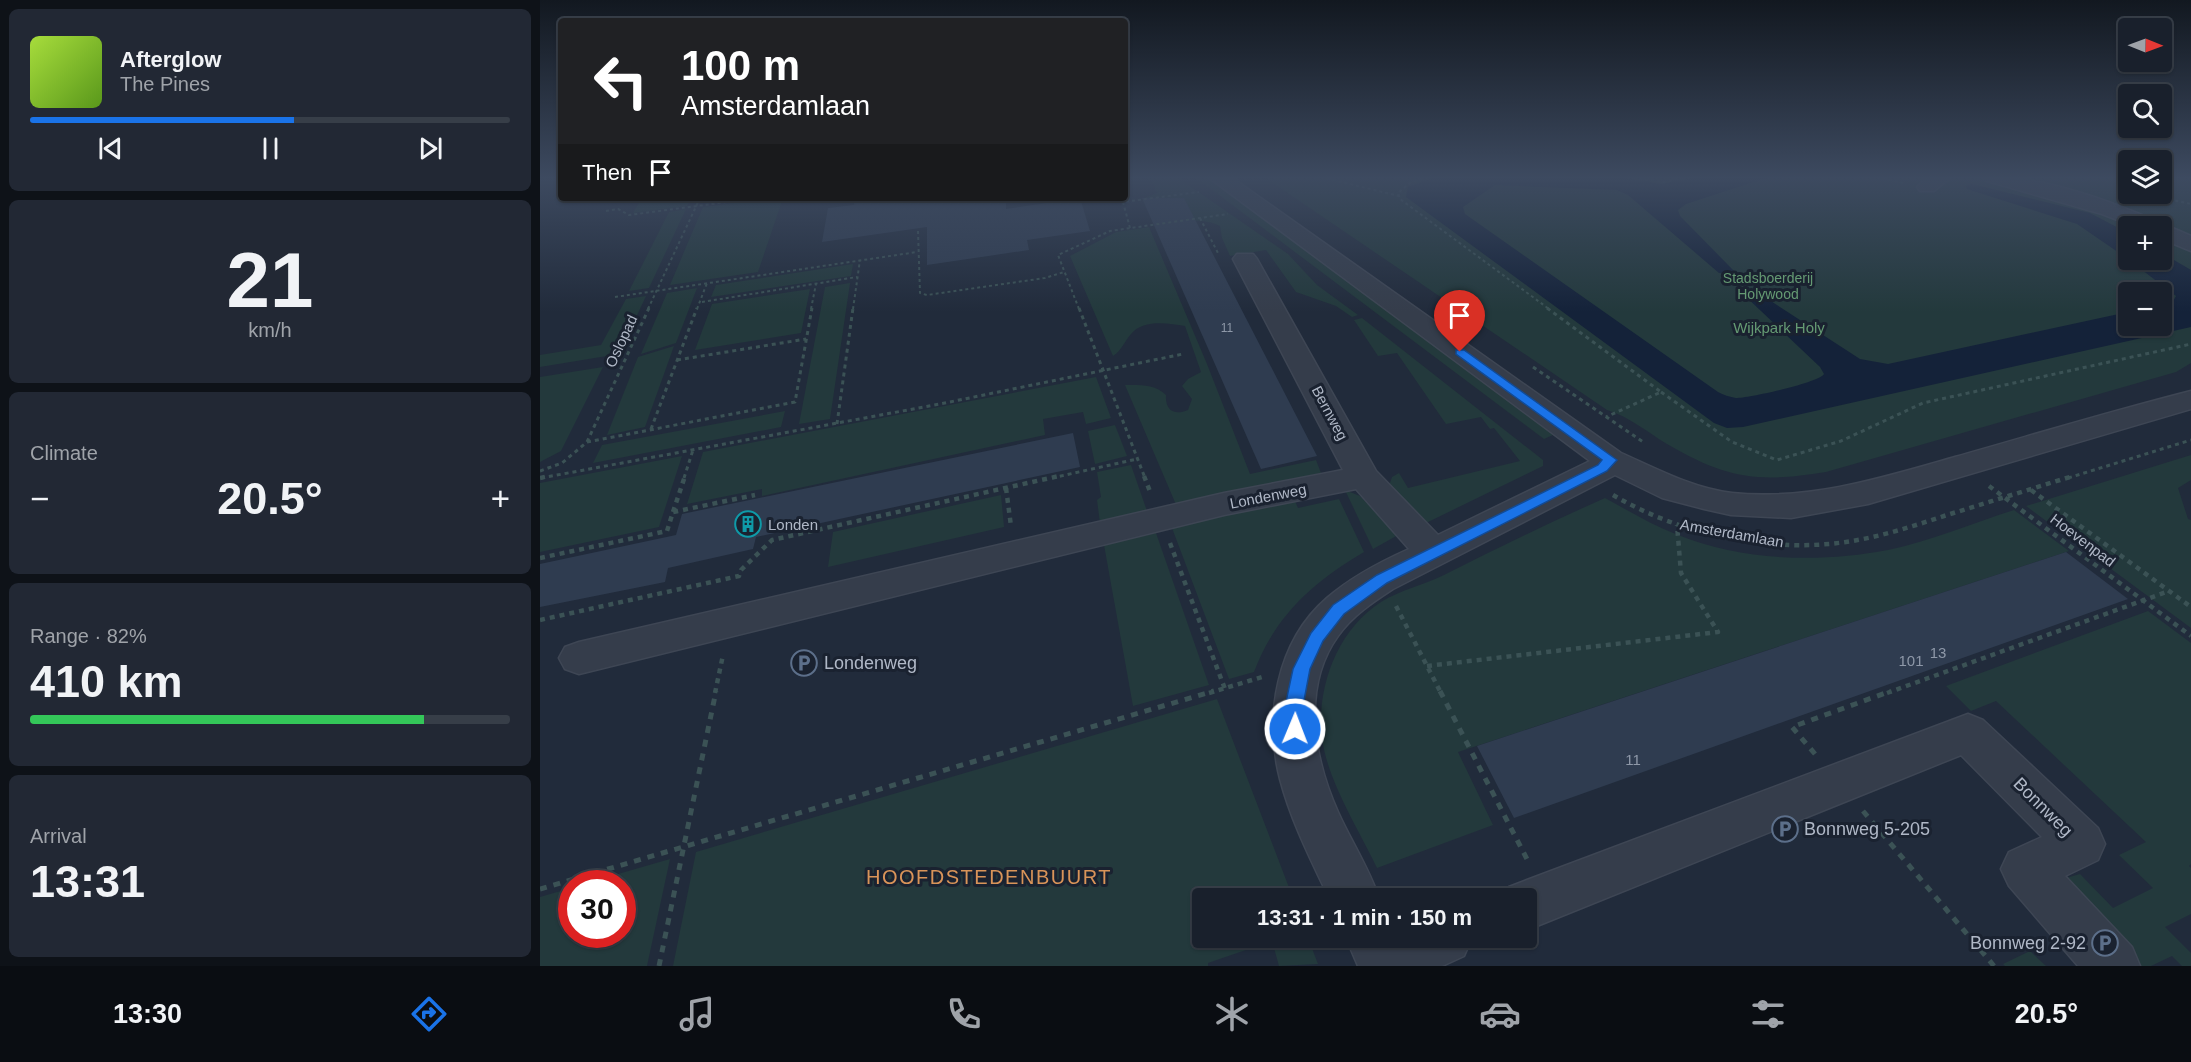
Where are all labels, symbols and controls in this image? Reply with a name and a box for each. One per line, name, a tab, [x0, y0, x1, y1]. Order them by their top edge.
north arrow	[2118, 18, 2172, 72]
map controls	[2118, 18, 2172, 336]
icon: left	[582, 42, 660, 120]
text: 100 m	[681, 42, 800, 89]
text: Afterglow	[120, 47, 221, 72]
text: The Pines	[120, 73, 210, 95]
button: search	[2118, 84, 2172, 138]
text: Amsterdamlaan	[681, 91, 870, 121]
icon: previous	[94, 132, 127, 165]
icon: pause	[254, 132, 287, 165]
icon: next	[414, 132, 447, 165]
button: layers	[2118, 150, 2172, 204]
icon: arrive	[644, 156, 677, 189]
text: Then	[582, 160, 632, 185]
button: +	[2118, 216, 2172, 270]
text: 21	[227, 236, 313, 324]
park label: Stadsboerderij Holywood	[1723, 270, 1813, 302]
button: −	[2118, 282, 2172, 336]
pin	[1434, 290, 1485, 352]
icon: arrive	[1443, 299, 1476, 332]
street label: Oslopad	[601, 312, 641, 370]
text: km/h	[248, 319, 292, 341]
park label: Wijkpark Holy	[1733, 319, 1825, 336]
house number: 11	[1221, 321, 1234, 335]
street label: Bernweg	[1309, 383, 1351, 443]
text: Climate	[30, 442, 98, 464]
text: 20.5°	[217, 473, 323, 524]
text: −	[30, 480, 49, 517]
text: +	[491, 480, 510, 517]
street label: Londenweg	[1228, 480, 1308, 512]
building icon: Londen	[733, 509, 763, 539]
street label: Hoevenpad	[2047, 510, 2119, 570]
place label: Londen	[768, 516, 818, 533]
street label: Amsterdamlaan	[1679, 516, 1785, 550]
text: Range · 82%	[30, 625, 147, 647]
house number: 13	[1930, 644, 1946, 661]
parking icon: Londenweg	[789, 648, 819, 678]
house number: 101	[1898, 652, 1924, 669]
place label: Londenweg	[824, 653, 917, 673]
text: 410 km	[30, 656, 183, 707]
position arrow	[1263, 697, 1327, 761]
house number: 11	[1625, 751, 1641, 768]
street label: Bonnweg	[2009, 773, 2077, 841]
parking icon: Bonnweg 5-205	[1770, 814, 1800, 844]
place label: Bonnweg 5-205	[1804, 819, 1930, 839]
text: Arrival	[30, 825, 87, 847]
text: 13:31	[30, 856, 145, 907]
district label: HOOFDSTEDENBUURT	[866, 866, 1112, 888]
speed limit sign: 30	[558, 870, 636, 948]
text: 13:31 · 1 min · 150 m	[1257, 905, 1472, 930]
parking icon: Bonnweg 2-92	[2090, 928, 2120, 958]
place label: Bonnweg 2-92	[1970, 933, 2086, 953]
icon: directions	[408, 993, 450, 1035]
icon: music	[676, 993, 718, 1035]
icon: phone	[943, 993, 985, 1035]
icon: climate	[1211, 993, 1253, 1035]
icon: car	[1479, 993, 1521, 1035]
icon: filters	[1747, 993, 1789, 1035]
text: 13:30	[113, 999, 182, 1029]
text: 20.5°	[2015, 999, 2078, 1029]

